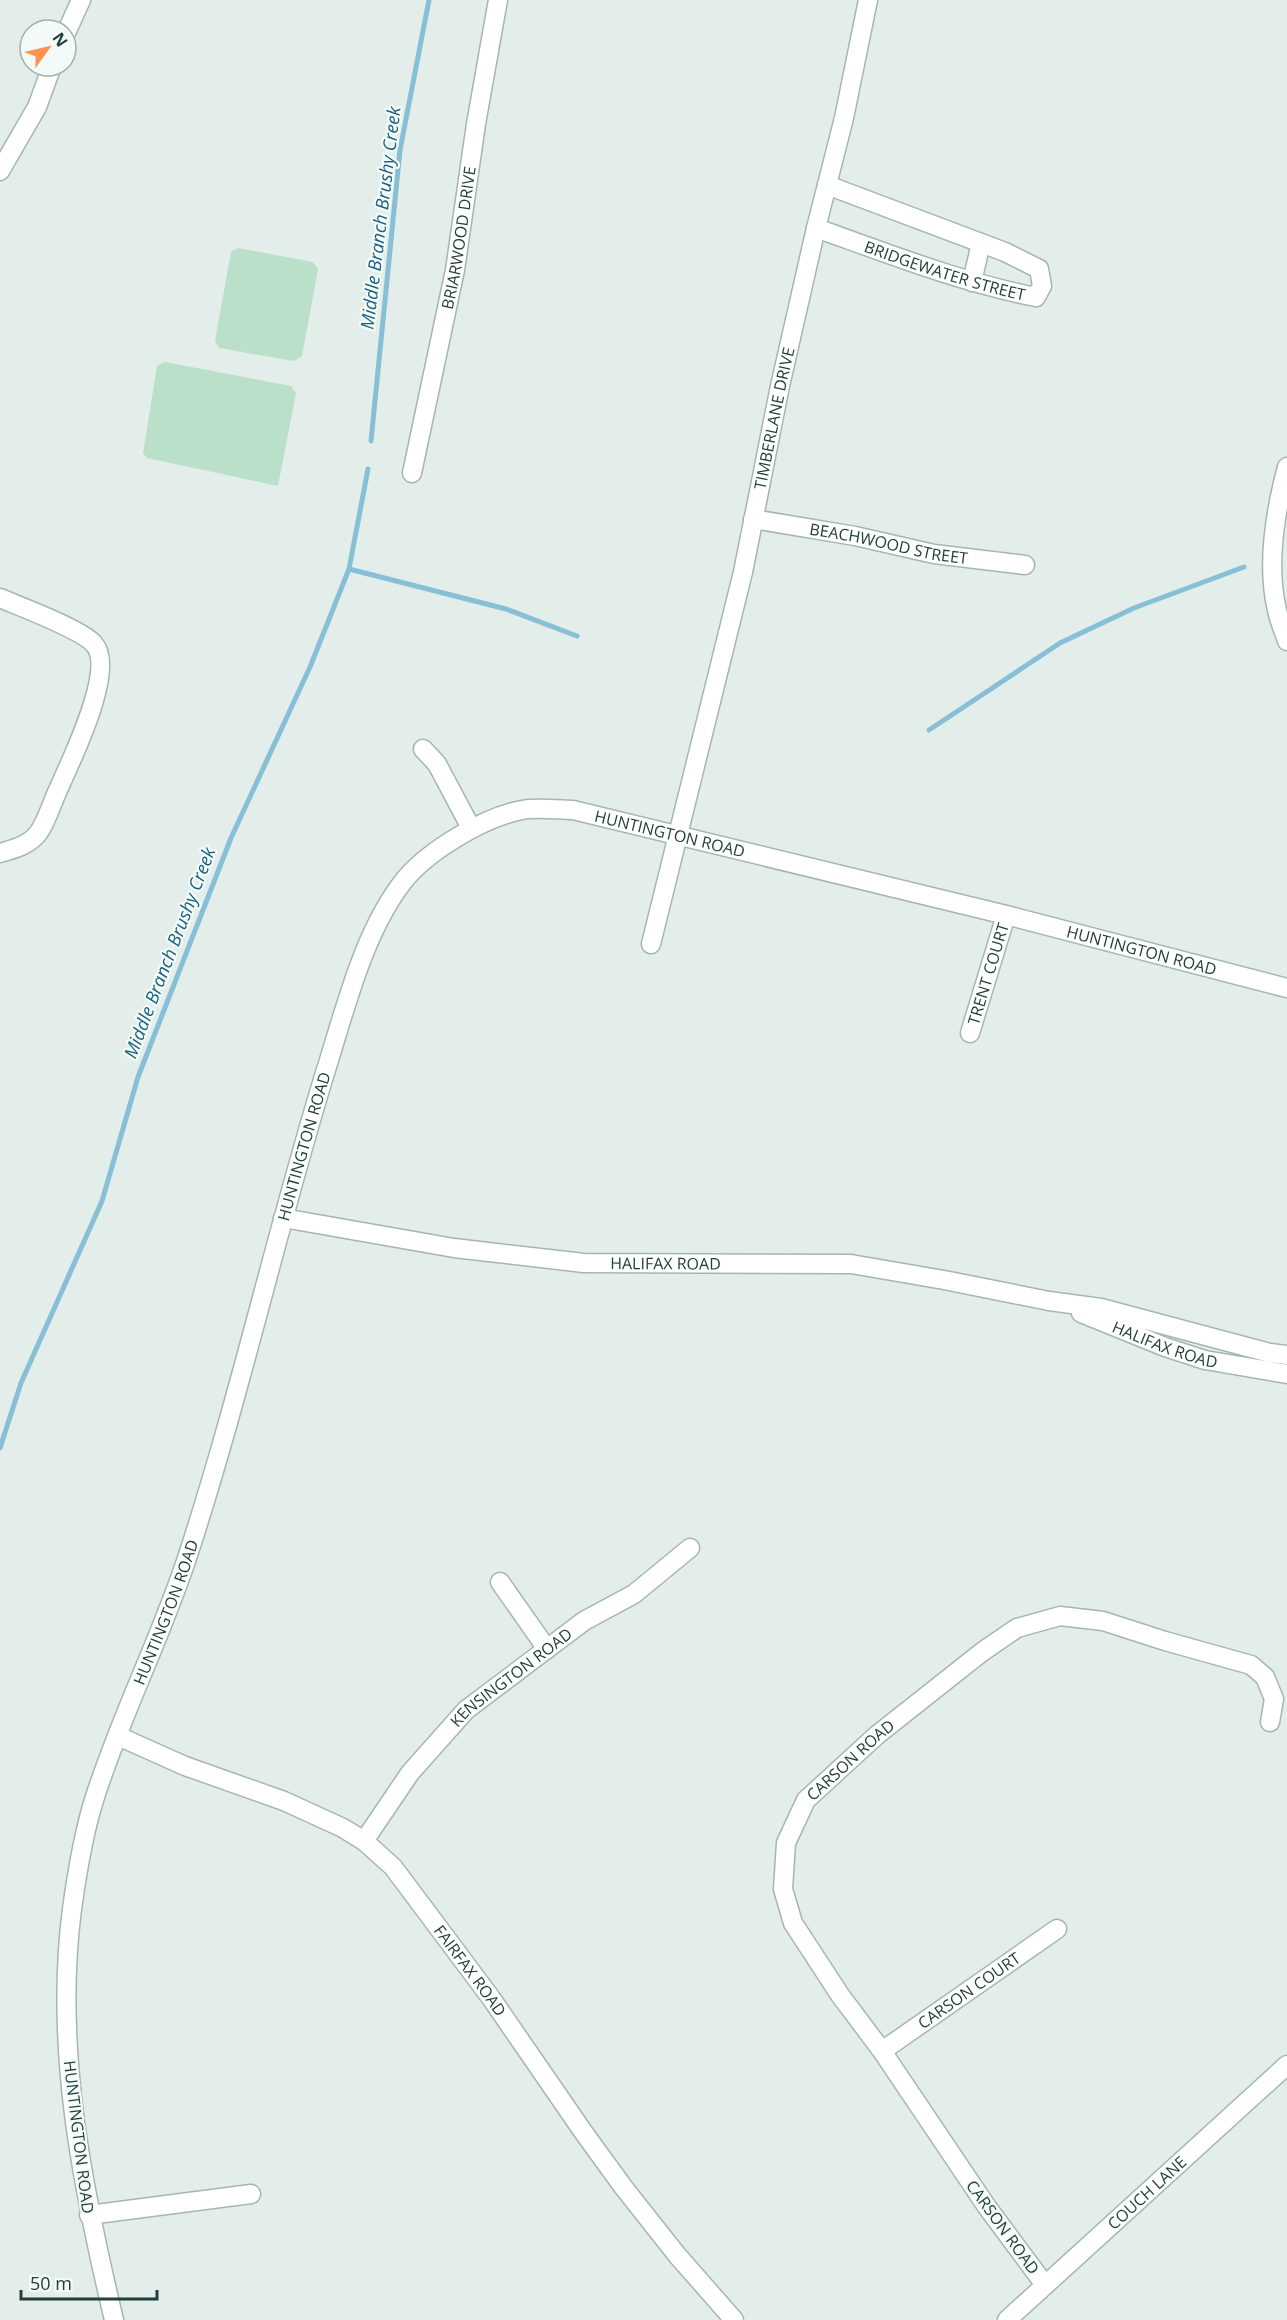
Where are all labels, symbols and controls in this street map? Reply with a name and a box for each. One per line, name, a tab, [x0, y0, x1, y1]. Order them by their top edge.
north arrow	[18, 18, 78, 78]
text: N	[48, 28, 73, 51]
water label: Middle Branch Brushy Creek	[354, 104, 406, 331]
street label: BRIARWOOD DRIVE	[436, 165, 481, 311]
street label: BRIDGEWATER STREET	[861, 235, 1028, 306]
street label: TIMBERLANE DRIVE	[749, 345, 800, 491]
street label: BEACHWOOD STREET	[808, 518, 969, 569]
street label: HUNTINGTON ROAD	[592, 805, 747, 862]
water label: Middle Branch Brushy Creek	[118, 843, 221, 1062]
street label: TRENT COURT	[962, 920, 1014, 1027]
street label: HUNTINGTON ROAD	[1064, 920, 1219, 980]
street label: HUNTINGTON ROAD	[272, 1069, 336, 1223]
street label: HALIFAX ROAD	[610, 1252, 721, 1275]
street label: HALIFAX ROAD	[1109, 1316, 1219, 1373]
street label: HUNTINGTON ROAD	[128, 1537, 203, 1688]
street label: KENSINGTON ROAD	[445, 1623, 577, 1732]
street label: CARSON ROAD	[802, 1714, 899, 1805]
street label: FAIRFAX ROAD	[429, 1920, 511, 2021]
street label: CARSON COURT	[913, 1947, 1025, 2034]
street label: HUNTINGTON ROAD	[59, 2059, 99, 2215]
street label: COUCH LANE	[1102, 2151, 1191, 2234]
street label: CARSON ROAD	[961, 2175, 1045, 2279]
scale bar	[21, 2263, 158, 2301]
text: 50 m	[30, 2271, 72, 2295]

